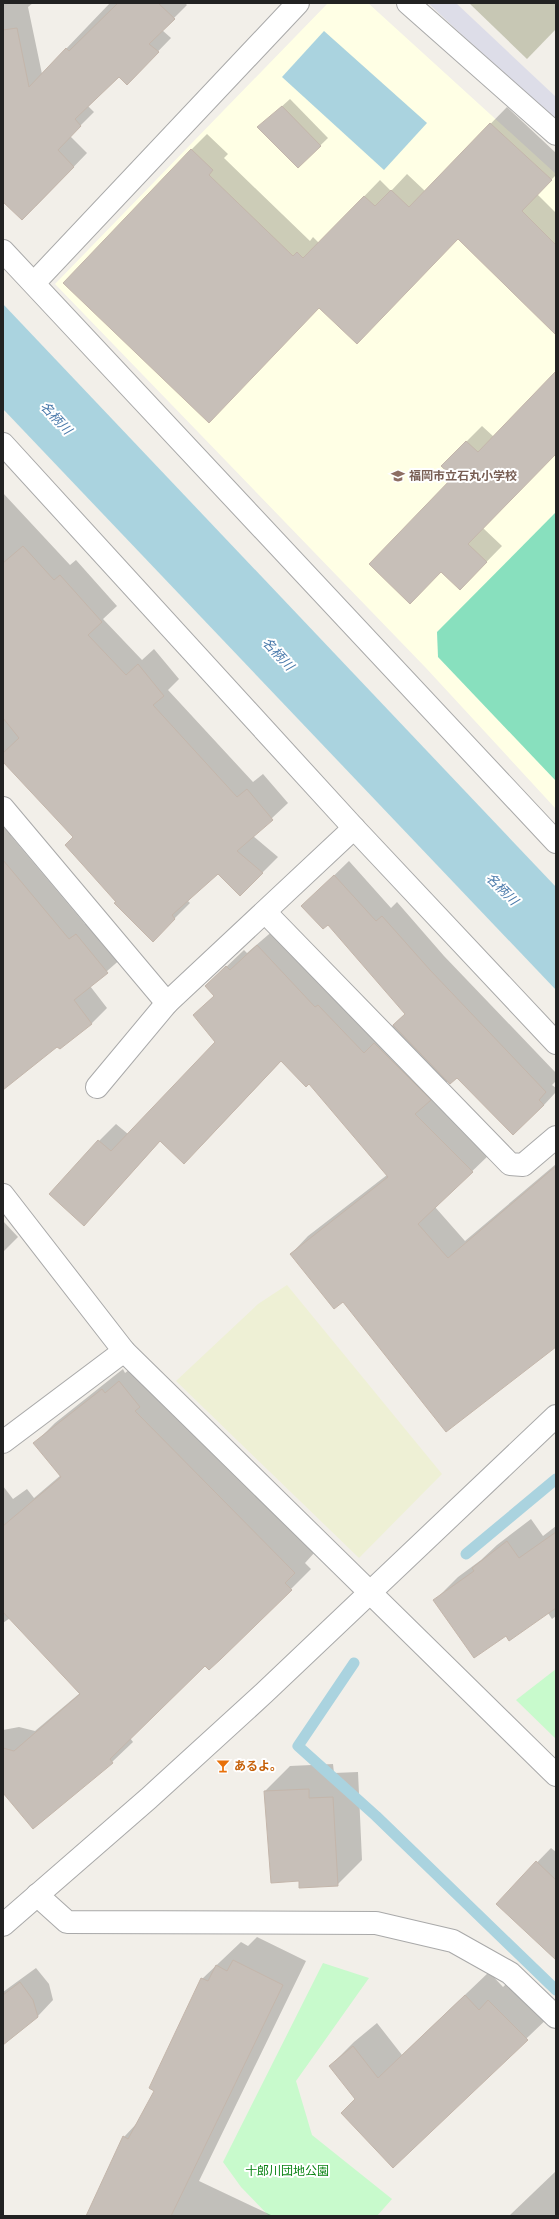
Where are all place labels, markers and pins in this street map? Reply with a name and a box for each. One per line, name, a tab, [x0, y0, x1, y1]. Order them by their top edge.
school or university icon: 福岡市立石丸小学校	[390, 468, 406, 484]
place label: 福岡市立石丸小学校	[409, 469, 517, 483]
bar icon: あるよ。	[215, 1758, 231, 1774]
place label: あるよ。	[234, 1759, 282, 1773]

